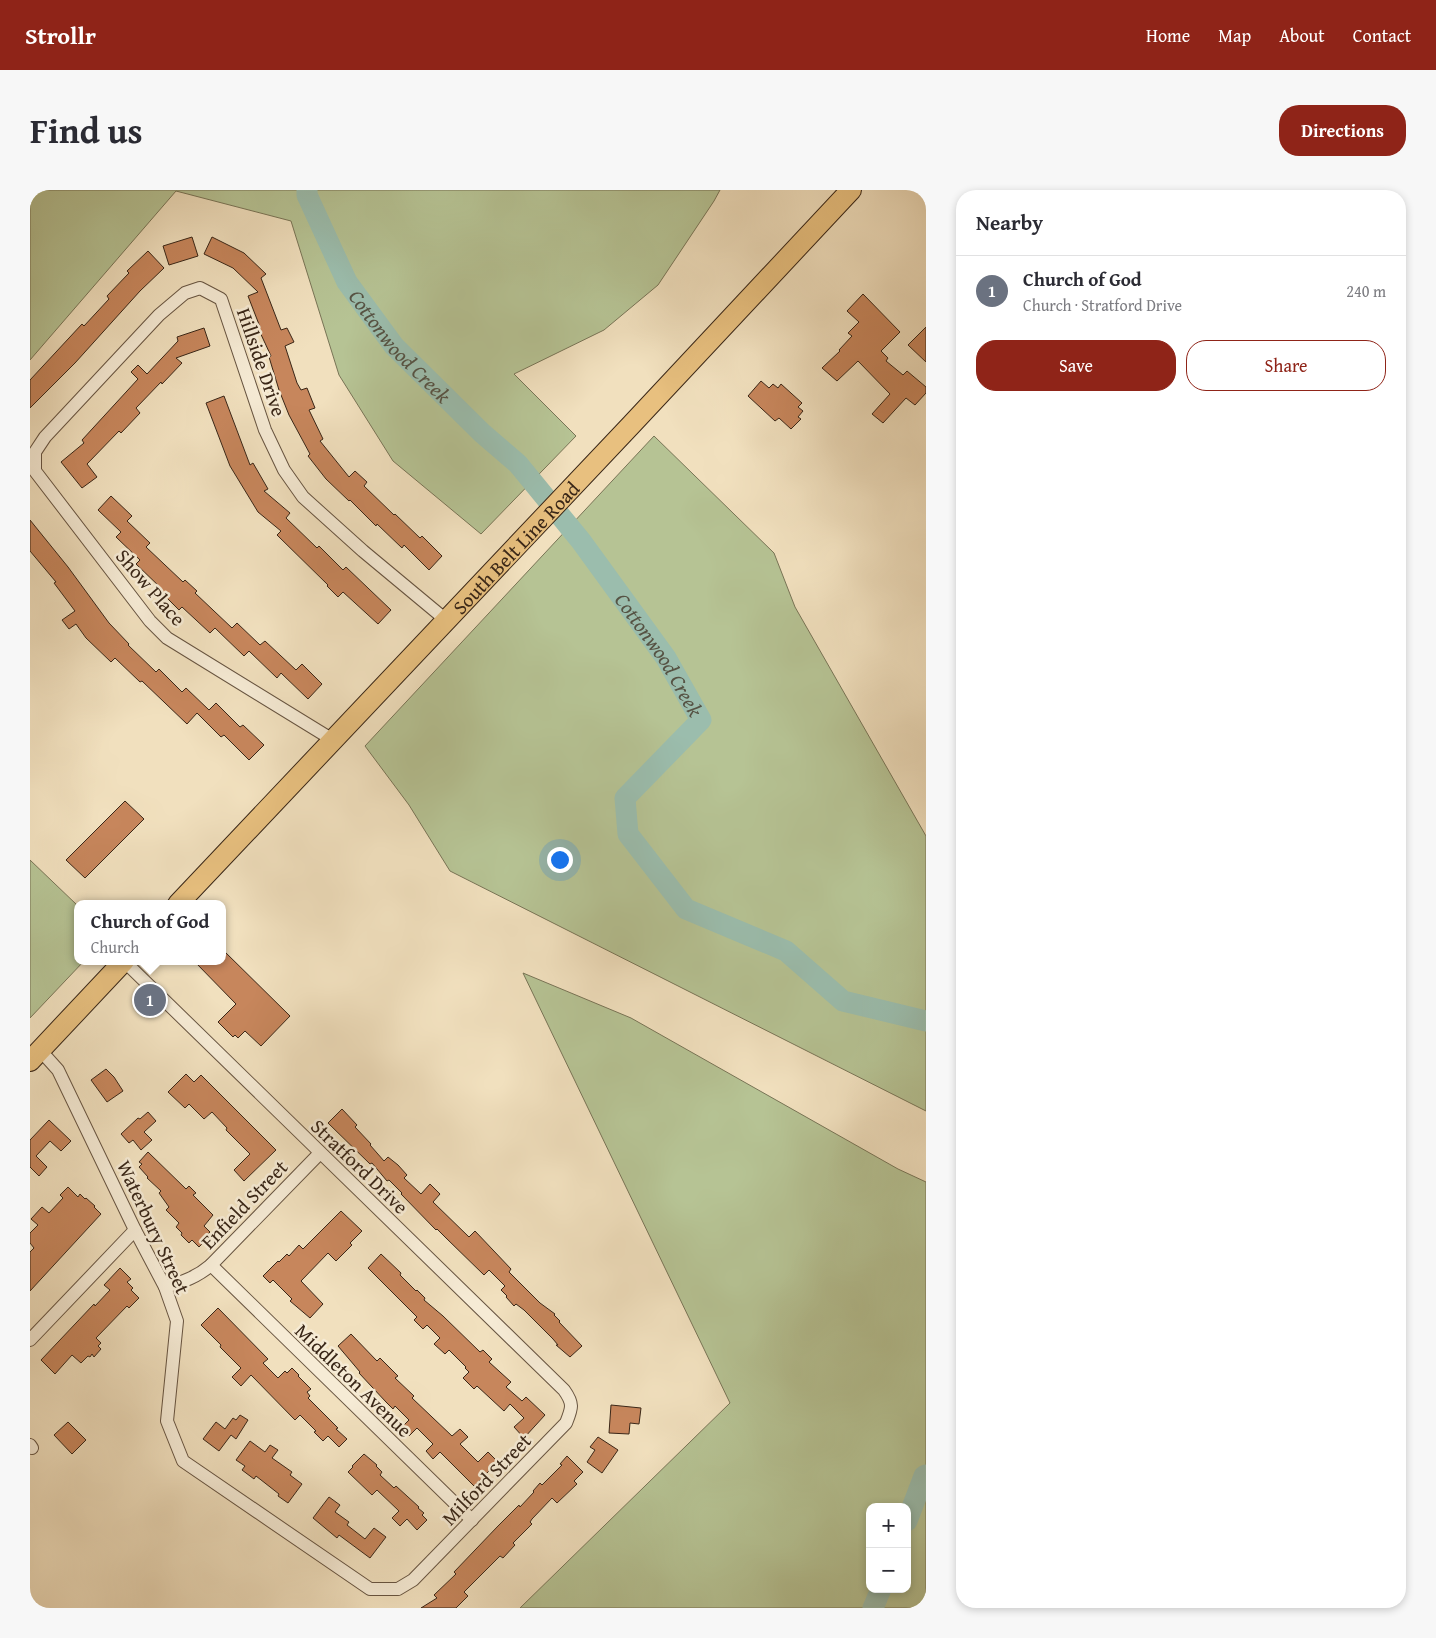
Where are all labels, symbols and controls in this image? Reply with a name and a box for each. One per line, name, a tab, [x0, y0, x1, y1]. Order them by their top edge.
text: Strollr	[25, 18, 96, 53]
text: Home	[1146, 22, 1190, 49]
text: Map	[1218, 22, 1251, 49]
text: About	[1279, 22, 1325, 49]
text: Contact	[1353, 22, 1411, 49]
text: Find us	[30, 105, 143, 156]
button: Directions	[1279, 105, 1406, 156]
text: Nearby	[976, 207, 1043, 238]
text: Church of God	[1023, 265, 1142, 293]
text: 1	[988, 279, 996, 303]
text: 240 m	[1346, 279, 1386, 303]
water label: Cottonwood Creek	[342, 282, 459, 410]
text: Church · Stratford Drive	[1023, 293, 1182, 317]
street label: Hillside Drive	[230, 304, 294, 420]
button: Save	[976, 340, 1176, 391]
button: Share	[1186, 340, 1386, 391]
street label: South Belt Line Road	[445, 474, 586, 620]
street label: Show Place	[109, 542, 193, 632]
water label: Cottonwood Creek	[608, 586, 712, 722]
your location	[547, 847, 573, 873]
popup	[74, 900, 226, 965]
text: Church of God	[91, 907, 209, 935]
text: Church	[91, 935, 139, 959]
pin: 1	[134, 981, 166, 1019]
street label: Stratford Drive	[305, 1112, 415, 1220]
street label: Enfield Street	[194, 1153, 294, 1255]
street label: Waterbury Street	[110, 1155, 198, 1299]
street label: Middleton Avenue	[289, 1317, 419, 1443]
street label: Milford Street	[435, 1426, 537, 1532]
map controls	[866, 1503, 911, 1593]
button: +	[866, 1503, 911, 1548]
button: −	[866, 1548, 911, 1593]

